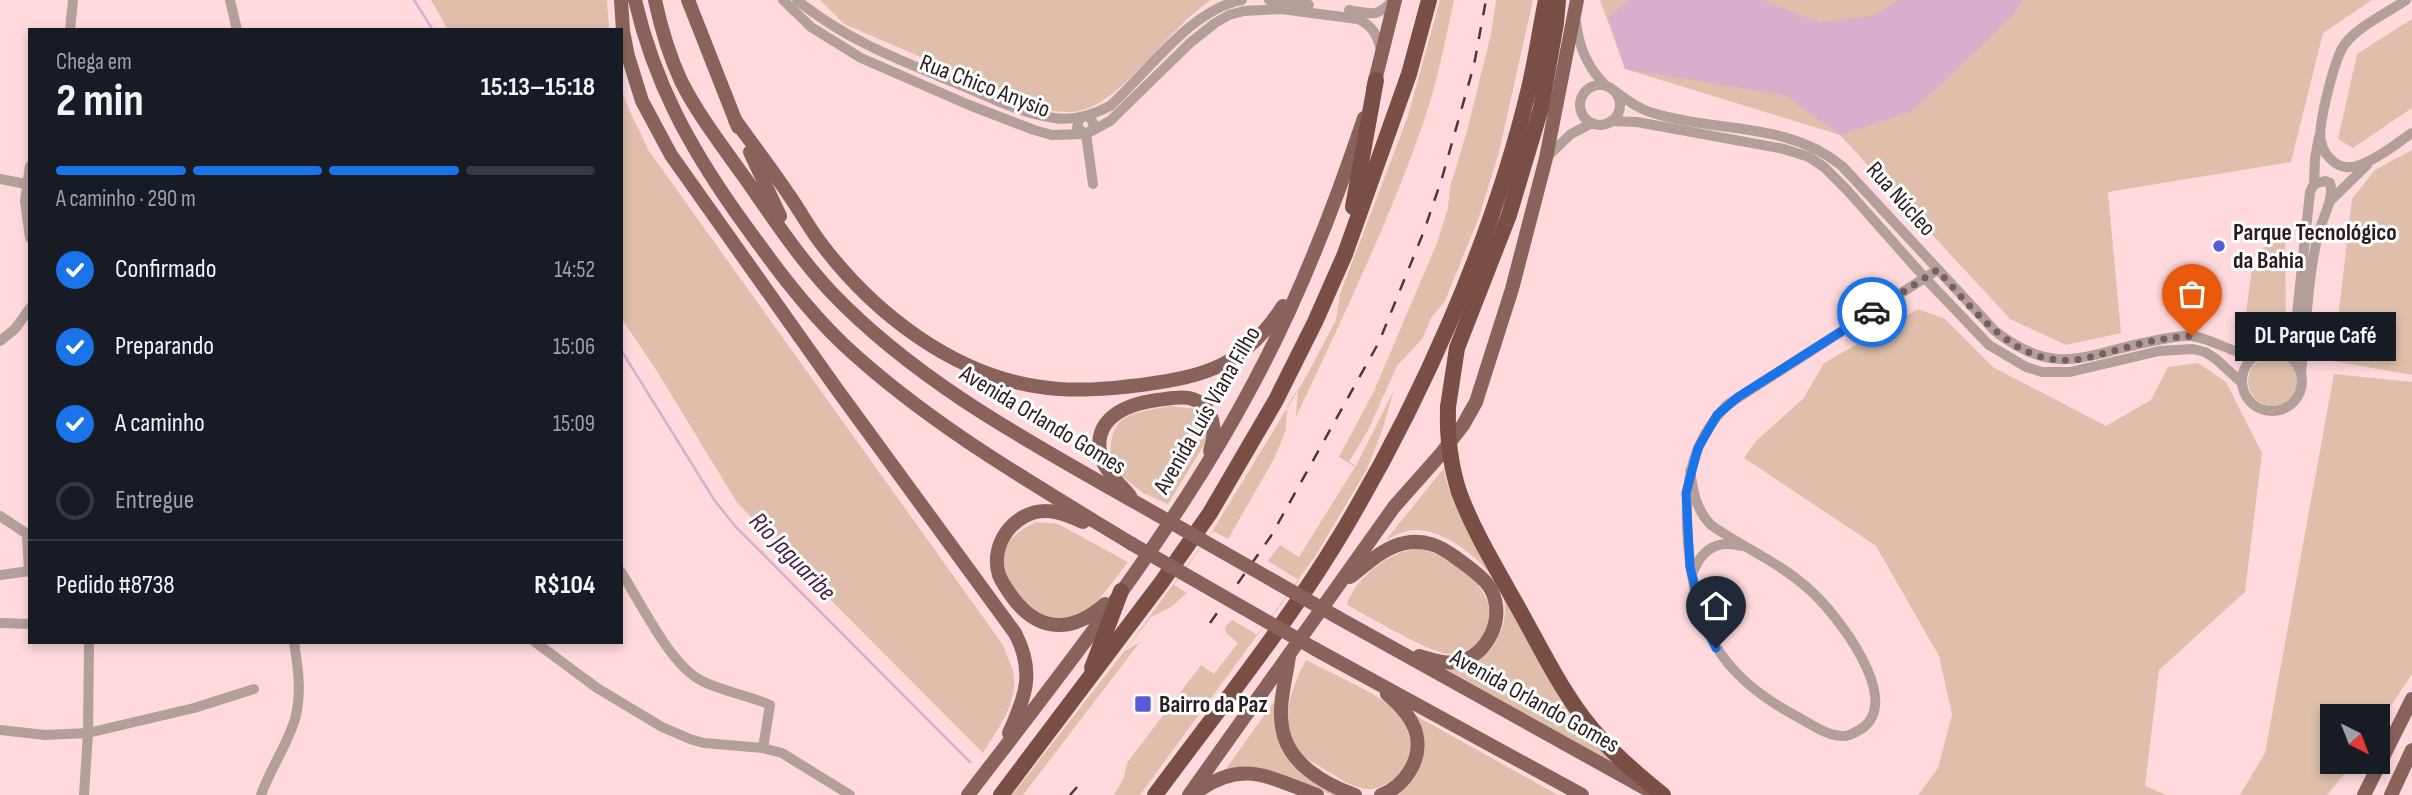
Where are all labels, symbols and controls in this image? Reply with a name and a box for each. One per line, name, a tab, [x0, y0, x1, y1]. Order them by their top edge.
text: Chega em	[56, 48, 132, 76]
street label: Rua Chico Anysio	[916, 48, 1054, 124]
text: 15:13–15:18	[481, 72, 595, 103]
text: 2 min	[56, 74, 144, 129]
street label: Rua Núcleo	[1860, 156, 1942, 242]
text: A caminho · 290 m	[56, 185, 196, 213]
place label: Parque Tecnológico da Bahia	[2233, 218, 2397, 275]
marker: Parque Tecnológico da Bahia	[2211, 238, 2227, 254]
icon: check	[56, 251, 94, 289]
text: Confirmado	[115, 254, 216, 285]
text: 14:52	[554, 256, 595, 284]
pin	[2162, 264, 2222, 336]
icon: bag	[2173, 275, 2211, 313]
courier	[1837, 277, 1907, 347]
icon: car	[1853, 293, 1891, 331]
callout: DL Parque Café	[2234, 312, 2395, 360]
street label: Avenida Luís Viana Filho	[1147, 321, 1267, 500]
text: DL Parque Café	[2254, 322, 2377, 350]
icon: check	[56, 328, 94, 366]
text: Preparando	[115, 331, 214, 362]
text: 15:06	[553, 333, 595, 361]
street label: Avenida Orlando Gomes	[954, 358, 1131, 481]
icon: check	[56, 405, 94, 443]
text: A caminho	[115, 408, 205, 439]
text: 15:09	[553, 410, 595, 438]
text: Entregue	[115, 485, 194, 516]
water label: Rio Jaguaribe	[742, 506, 842, 608]
text: Pedido #8738	[56, 570, 175, 601]
text: R$104	[534, 570, 595, 601]
pin	[1686, 576, 1746, 648]
icon: home	[1697, 587, 1735, 625]
street label: Avenida Orlando Gomes	[1445, 642, 1625, 759]
place label: Bairro da Paz	[1159, 690, 1268, 719]
marker: Bairro da Paz	[1133, 694, 1153, 714]
north arrow	[2320, 704, 2390, 774]
map controls	[2320, 704, 2390, 774]

